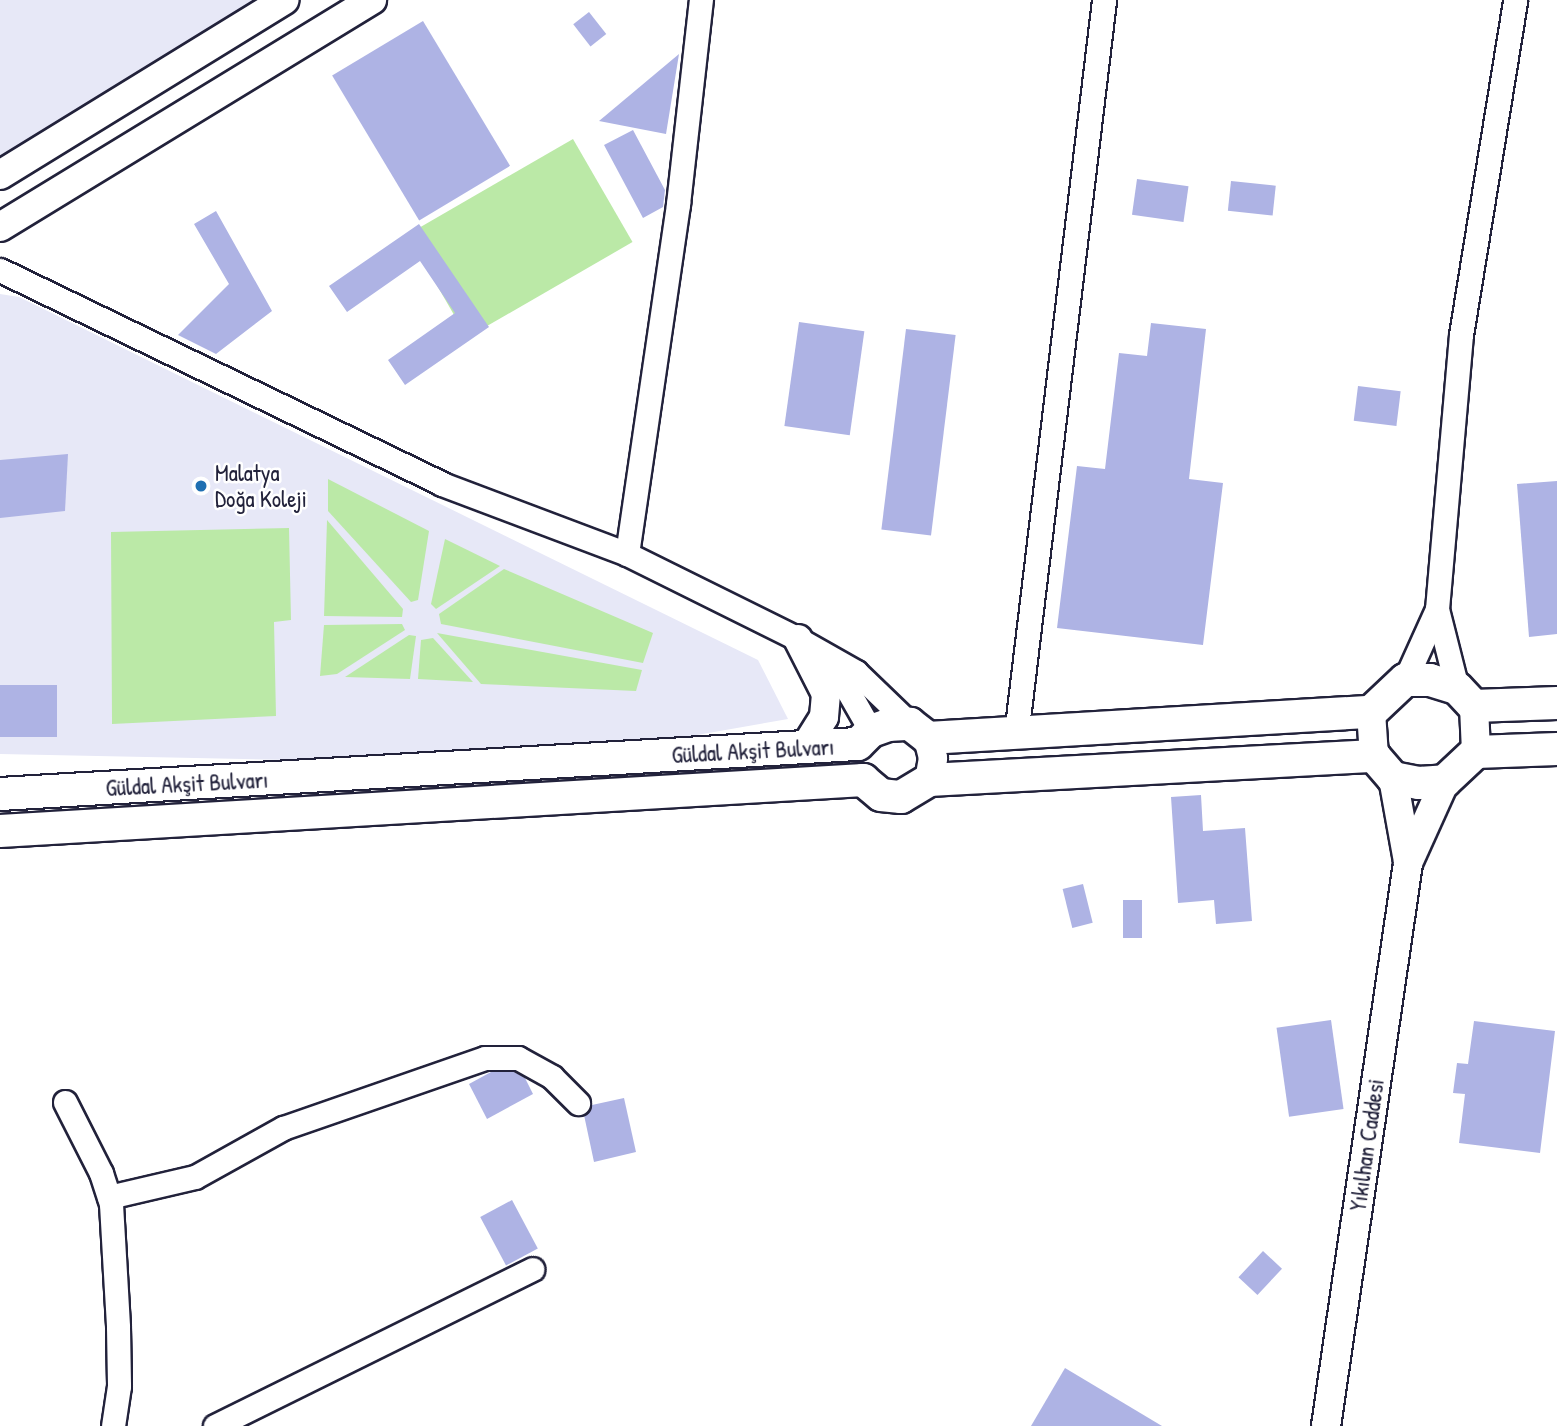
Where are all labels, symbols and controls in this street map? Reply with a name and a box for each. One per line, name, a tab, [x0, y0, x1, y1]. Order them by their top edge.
place label: Malatya Doğa Koleji	[215, 459, 307, 513]
marker: Malatya Doğa Koleji	[193, 478, 209, 494]
street label: Güldal Akşit Bulvarı	[671, 733, 835, 769]
street label: Güldal Akşit Bulvarı	[105, 766, 269, 802]
street label: Yıkılhan Caddesi	[1344, 1077, 1390, 1213]

